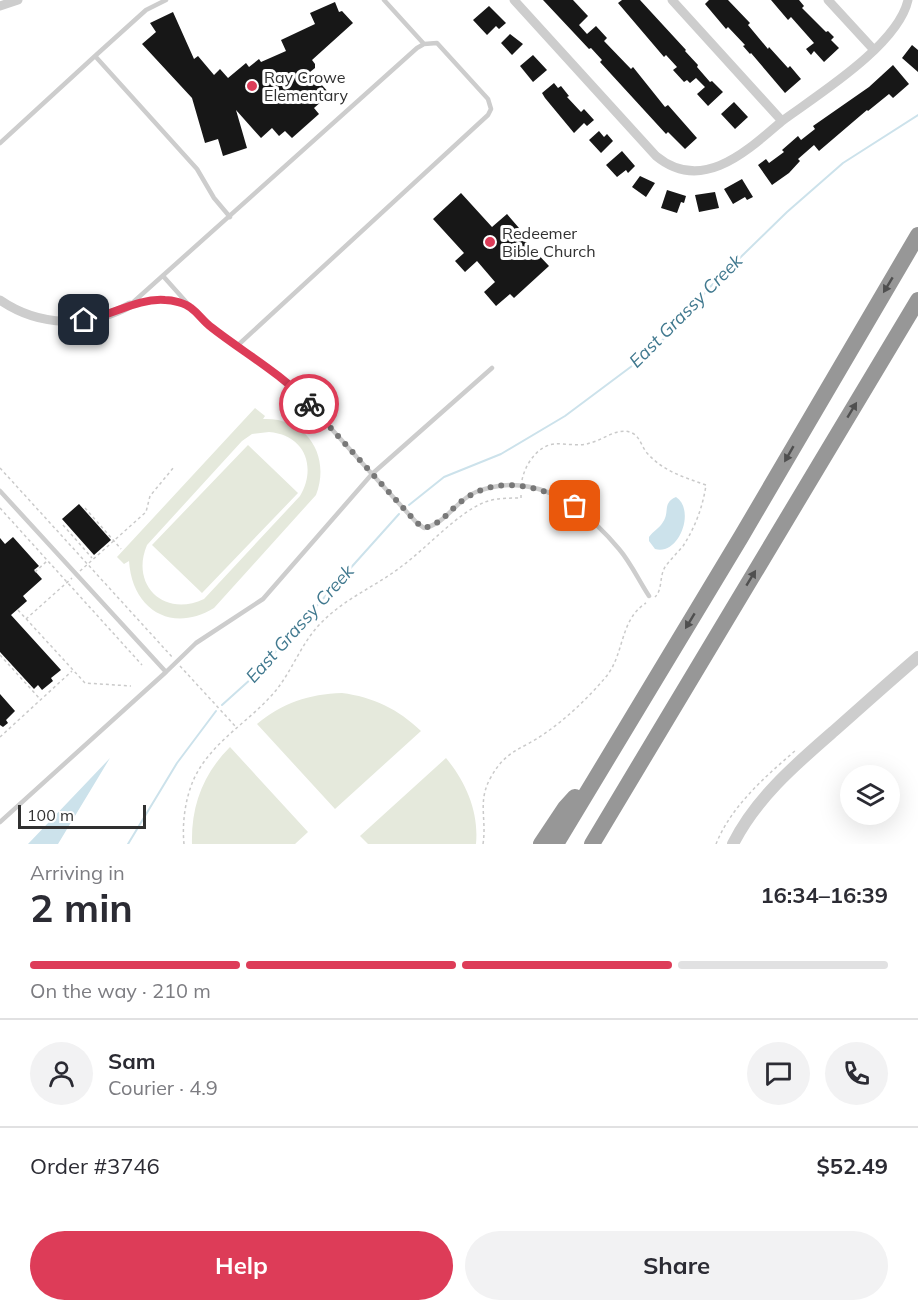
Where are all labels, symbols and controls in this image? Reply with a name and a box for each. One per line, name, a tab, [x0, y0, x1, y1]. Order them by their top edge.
place label: Ray Crowe Elementary	[264, 67, 349, 105]
marker: Ray Crowe Elementary	[245, 79, 259, 93]
place label: Redeemer Bible Church	[502, 223, 596, 261]
marker: Redeemer Bible Church	[483, 235, 497, 249]
water label: East Grassy Creek	[624, 249, 748, 372]
one-way arrow	[883, 277, 893, 294]
pin	[58, 294, 109, 345]
icon: home	[67, 303, 100, 336]
courier	[279, 374, 339, 434]
icon: bike	[293, 388, 326, 421]
one-way arrow	[846, 402, 857, 418]
one-way arrow	[784, 446, 795, 462]
pin	[549, 480, 600, 531]
icon: bag	[558, 489, 591, 522]
water label: East Grassy Creek	[241, 559, 359, 687]
one-way arrow	[746, 570, 757, 586]
one-way arrow	[685, 613, 696, 629]
map controls	[840, 765, 900, 825]
button: layers	[840, 765, 900, 825]
scale bar	[18, 802, 146, 830]
text: 100 m	[27, 805, 74, 825]
text: Arriving in	[30, 860, 125, 885]
text: 16:34–16:39	[760, 881, 888, 909]
text: 2 min	[30, 883, 133, 932]
text: On the way · 210 m	[30, 978, 211, 1003]
button: person	[30, 1042, 93, 1105]
button: chat	[747, 1042, 810, 1105]
button: phone	[825, 1042, 888, 1105]
text: Sam	[108, 1047, 156, 1075]
text: Courier · 4.9	[108, 1075, 218, 1100]
text: Order #3746	[30, 1152, 160, 1180]
text: $52.49	[817, 1152, 888, 1180]
button: Help	[30, 1231, 453, 1300]
button: Share	[465, 1231, 888, 1300]

